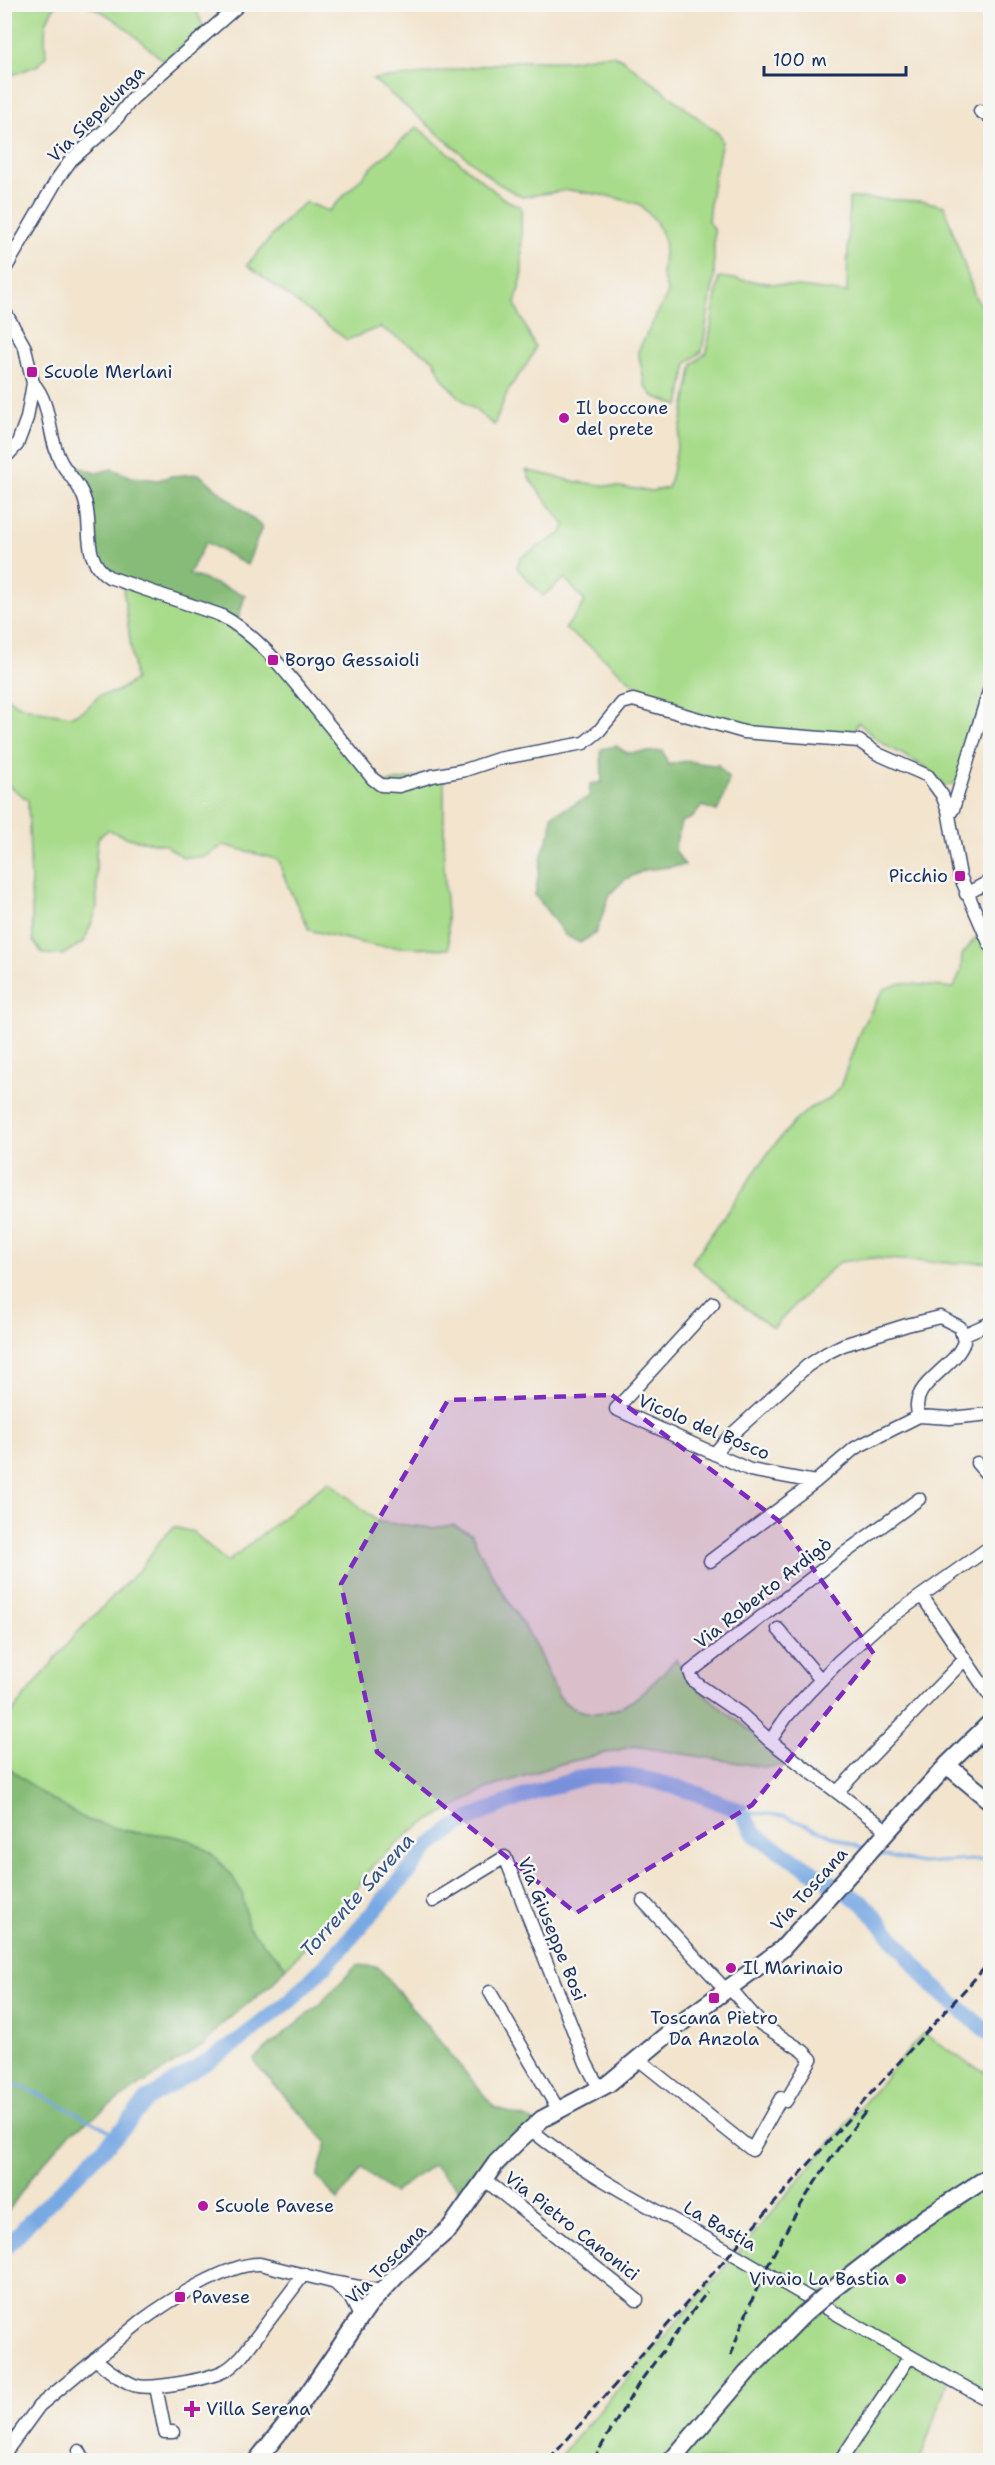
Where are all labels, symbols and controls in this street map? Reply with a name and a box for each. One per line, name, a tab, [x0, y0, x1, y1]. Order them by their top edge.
scale bar	[764, 39, 906, 77]
text: 100 m	[773, 48, 827, 72]
street label: Via Siepelunga	[42, 60, 150, 168]
place label: Scuole Merlani	[44, 360, 173, 384]
marker: Scuole Merlani	[25, 365, 39, 379]
place label: Il boccone del prete	[576, 396, 668, 441]
marker: Il boccone del prete	[557, 411, 571, 425]
place label: Borgo Gessaioli	[285, 648, 420, 672]
marker: Borgo Gessaioli	[266, 653, 280, 667]
place label: Picchio	[889, 864, 948, 888]
marker: Picchio	[953, 869, 967, 883]
street label: Vicolo del Bosco	[634, 1388, 774, 1466]
street label: Via Roberto Ardigò	[689, 1532, 837, 1654]
water label: Torrente Savena	[294, 1827, 420, 1963]
street label: Via Toscana	[765, 1842, 853, 1936]
street label: Via Giuseppe Bosi	[512, 1853, 592, 2005]
place label: Il Marinaio	[743, 1956, 843, 1980]
marker: Il Marinaio	[724, 1961, 738, 1975]
marker: Toscana Pietro Da Anzola	[707, 1991, 721, 2005]
place label: Toscana Pietro Da Anzola	[650, 2006, 778, 2051]
street label: Via Pietro Canonici	[500, 2166, 644, 2286]
place label: Scuole Pavese	[215, 2194, 334, 2218]
street label: La Bastia	[679, 2195, 761, 2257]
marker: Scuole Pavese	[196, 2199, 210, 2213]
street label: Via Toscana	[341, 2219, 431, 2309]
place label: Vivaio La Bastia	[749, 2267, 889, 2291]
marker: Vivaio La Bastia	[894, 2272, 908, 2286]
place label: Pavese	[192, 2285, 250, 2309]
marker: Pavese	[173, 2290, 187, 2304]
place label: Villa Serena	[206, 2397, 310, 2421]
marker: Villa Serena	[183, 2400, 201, 2418]

